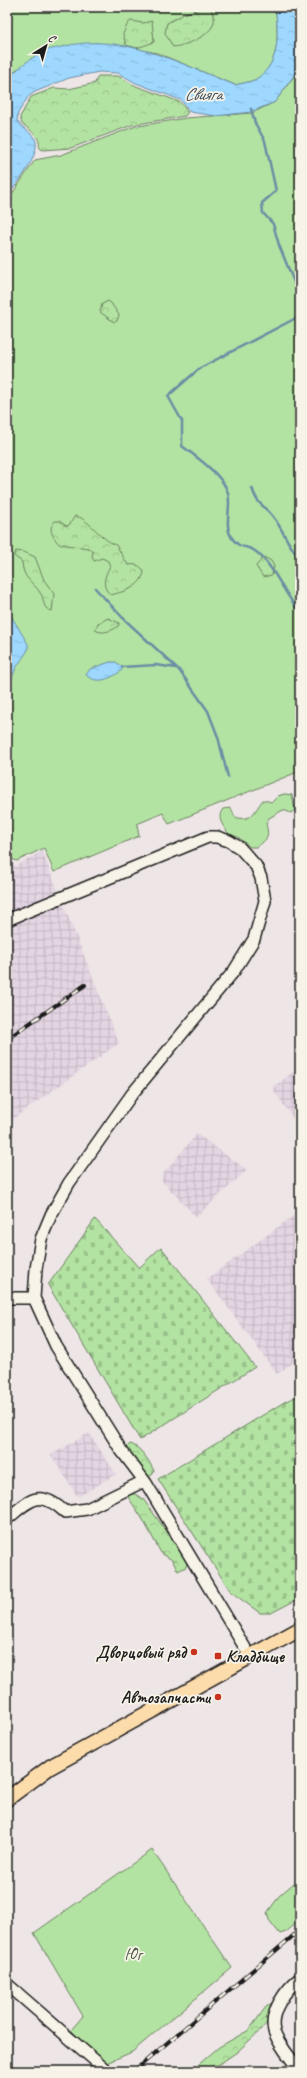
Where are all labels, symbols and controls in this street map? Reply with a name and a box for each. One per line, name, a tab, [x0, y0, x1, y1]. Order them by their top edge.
north arrow	[26, 26, 66, 66]
text: С	[46, 31, 60, 46]
water label: Свияга	[184, 83, 224, 105]
place label: Дворцовый ряд	[96, 1642, 188, 1663]
place label: Кладбище	[226, 1646, 286, 1667]
marker: Дворцовый ряд	[189, 1647, 199, 1657]
marker: Кладбище	[213, 1651, 223, 1661]
place label: Автозапчасти	[121, 1687, 212, 1708]
marker: Автозапчасти	[213, 1692, 223, 1702]
park label: Юг	[125, 1944, 144, 1965]

